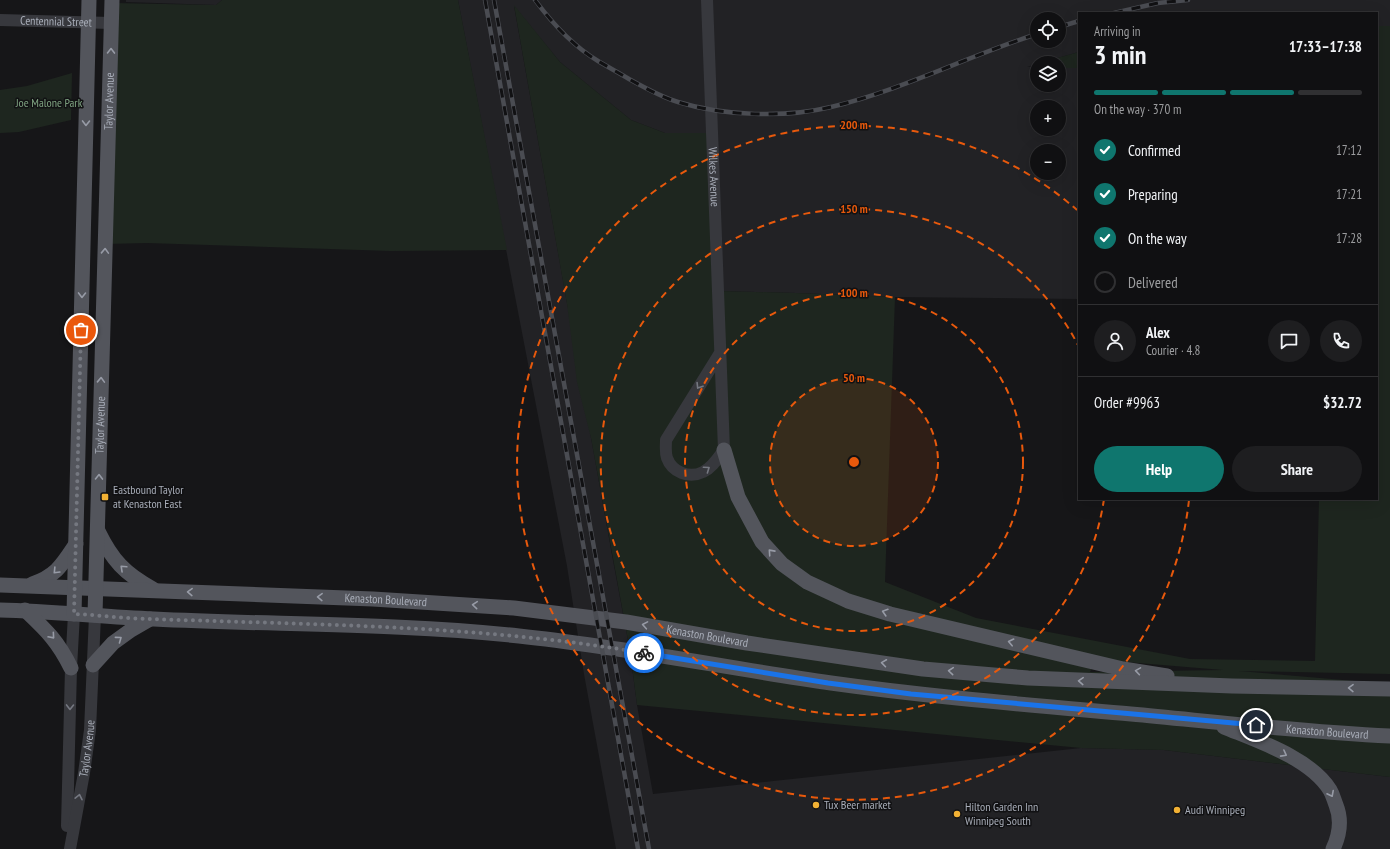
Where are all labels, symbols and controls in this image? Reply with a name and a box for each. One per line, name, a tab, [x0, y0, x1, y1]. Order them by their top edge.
map controls	[1030, 12, 1066, 180]
button: locate	[1030, 12, 1066, 48]
street label: Centennial Street	[20, 13, 93, 29]
text: Arriving in	[1094, 23, 1141, 40]
text: 17:33–17:38	[1289, 37, 1362, 56]
text: 3 min	[1094, 38, 1147, 71]
one-way arrow	[106, 48, 115, 54]
button: layers	[1030, 56, 1066, 92]
street label: Taylor Avenue	[100, 72, 117, 130]
park label: Joe Malone Park	[15, 95, 83, 110]
button: +	[1030, 100, 1066, 136]
text: On the way · 370 m	[1094, 101, 1181, 118]
text: 200 m	[840, 117, 868, 132]
one-way arrow	[82, 120, 91, 126]
icon: check	[1094, 139, 1116, 161]
text: Confirmed	[1128, 141, 1181, 160]
text: 17:12	[1336, 142, 1362, 159]
button: −	[1030, 144, 1066, 180]
street label: Wilkes Avenue	[706, 147, 723, 207]
icon: check	[1094, 183, 1116, 205]
text: Preparing	[1128, 185, 1178, 204]
text: 17:21	[1336, 186, 1362, 203]
text: 150 m	[840, 201, 868, 216]
icon: check	[1094, 227, 1116, 249]
text: On the way	[1128, 229, 1187, 248]
text: 17:28	[1336, 230, 1362, 247]
one-way arrow	[101, 248, 109, 254]
text: Delivered	[1128, 273, 1178, 292]
text: 100 m	[840, 285, 868, 300]
one-way arrow	[78, 292, 86, 298]
pin	[64, 313, 98, 347]
icon: bag	[70, 319, 92, 341]
button: person	[1094, 320, 1136, 362]
button: chat	[1268, 320, 1310, 362]
button: phone	[1320, 320, 1362, 362]
text: Alex	[1146, 323, 1170, 342]
text: Courier · 4.8	[1146, 342, 1200, 359]
text: 50 m	[843, 370, 865, 385]
one-way arrow	[97, 377, 106, 383]
one-way arrow	[697, 382, 704, 389]
text: Order #9963	[1094, 393, 1160, 412]
text: $32.72	[1323, 393, 1362, 412]
street label: Taylor Avenue	[91, 396, 108, 454]
button: Help	[1094, 446, 1224, 492]
button: Share	[1232, 446, 1362, 492]
centre of rings	[847, 455, 861, 469]
one-way arrow	[702, 467, 709, 474]
one-way arrow	[95, 474, 103, 480]
place label: Eastbound Taylor at Kenaston East	[113, 482, 184, 511]
marker: Eastbound Taylor at Kenaston East	[100, 492, 110, 502]
one-way arrow	[769, 549, 776, 557]
one-way arrow	[53, 566, 61, 574]
one-way arrow	[121, 566, 128, 573]
one-way arrow	[187, 587, 193, 596]
street label: Kenaston Boulevard	[344, 590, 427, 609]
one-way arrow	[317, 592, 323, 601]
one-way arrow	[472, 601, 478, 610]
one-way arrow	[881, 608, 888, 617]
one-way arrow	[642, 621, 648, 630]
street label: Kenaston Boulevard	[666, 621, 749, 650]
one-way arrow	[47, 631, 54, 639]
courier	[624, 633, 664, 673]
one-way arrow	[115, 636, 122, 644]
one-way arrow	[1008, 639, 1014, 647]
icon: bike	[633, 642, 655, 664]
one-way arrow	[881, 659, 887, 668]
one-way arrow	[948, 667, 954, 676]
one-way arrow	[1135, 667, 1141, 676]
one-way arrow	[1078, 677, 1084, 685]
one-way arrow	[1348, 684, 1354, 692]
one-way arrow	[66, 704, 74, 710]
pin	[1239, 708, 1273, 742]
icon: home	[1245, 714, 1267, 736]
street label: Taylor Avenue	[75, 720, 97, 778]
street label: Kenaston Boulevard	[1286, 721, 1369, 742]
one-way arrow	[1280, 749, 1287, 756]
one-way arrow	[1326, 790, 1334, 797]
one-way arrow	[75, 794, 83, 800]
place label: Tux Beer market	[824, 797, 891, 812]
place label: Hilton Garden Inn Winnipeg South	[965, 799, 1038, 828]
marker: Tux Beer market	[811, 800, 821, 810]
place label: Audi Winnipeg	[1185, 802, 1245, 817]
marker: Audi Winnipeg	[1172, 805, 1182, 815]
marker: Hilton Garden Inn Winnipeg South	[952, 809, 962, 819]

